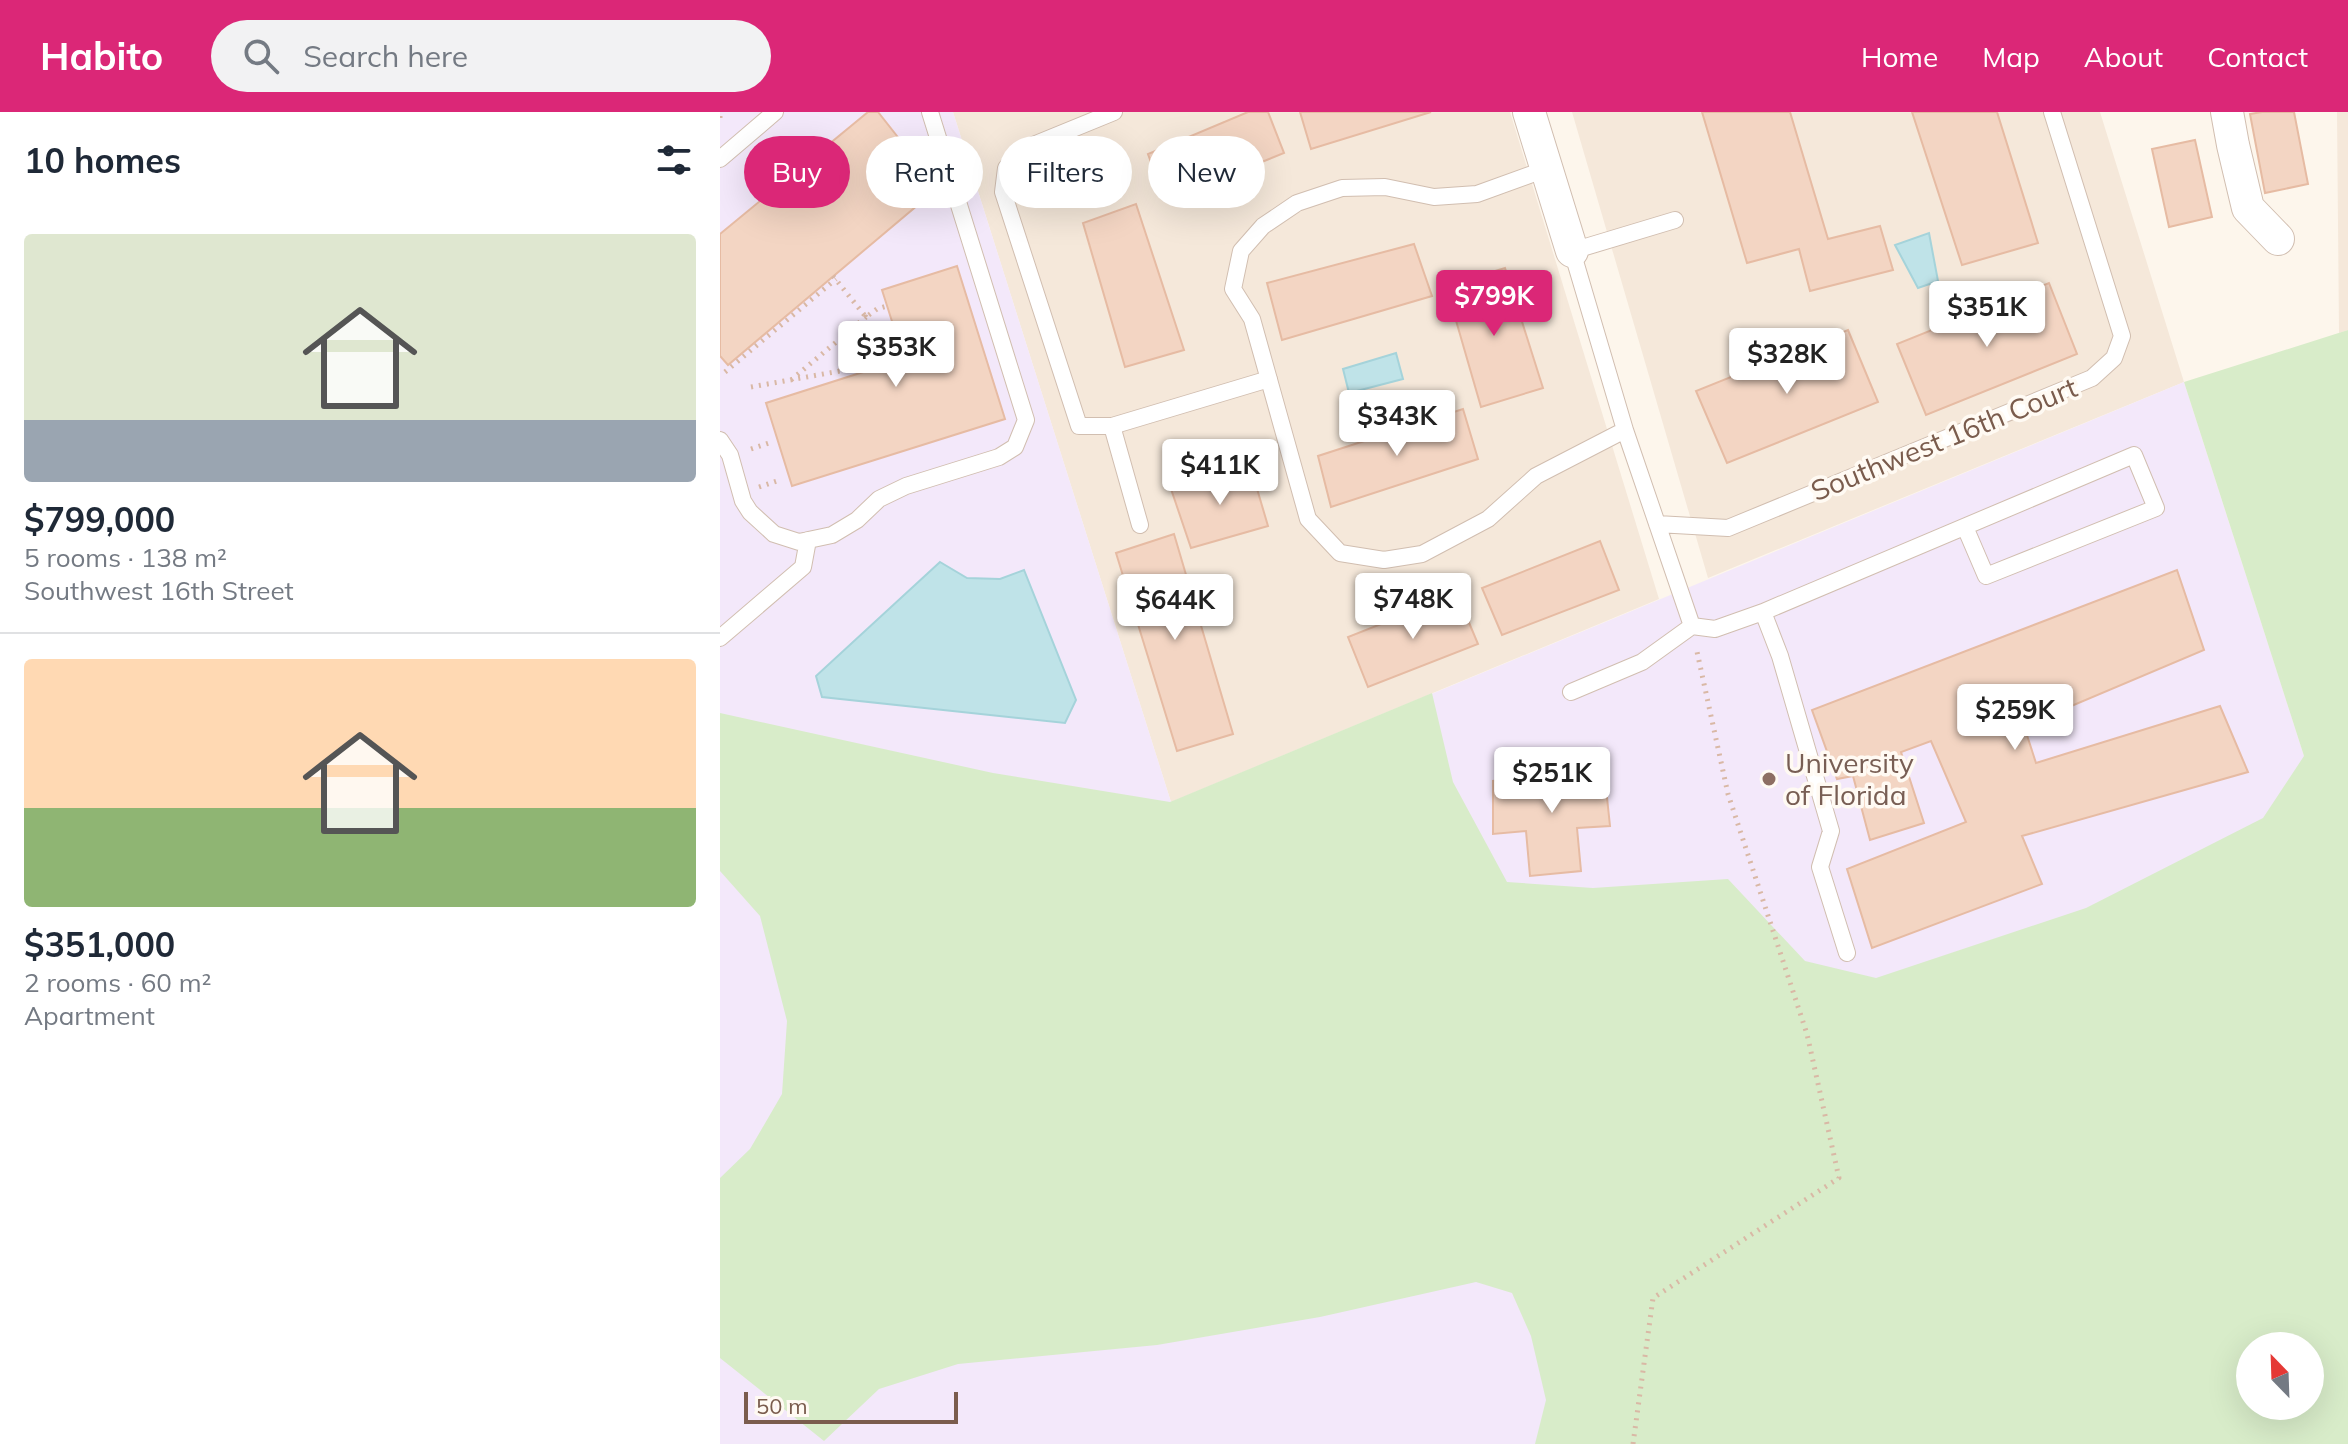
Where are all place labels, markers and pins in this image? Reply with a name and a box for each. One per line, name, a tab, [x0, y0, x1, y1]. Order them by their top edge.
pin: $799K	[1438, 270, 1550, 338]
pin: $351K	[1931, 281, 2043, 349]
pin: $353K	[840, 321, 952, 389]
pin: $328K	[1731, 328, 1843, 396]
pin: $343K	[1341, 390, 1453, 458]
pin: $411K	[1164, 439, 1276, 507]
pin: $748K	[1357, 573, 1469, 641]
pin: $644K	[1119, 574, 1231, 642]
pin: $259K	[1959, 684, 2071, 752]
place label: University of Florida	[1785, 745, 1914, 812]
pin: $251K	[1496, 747, 1608, 815]
marker: University of Florida	[1760, 770, 1778, 788]

